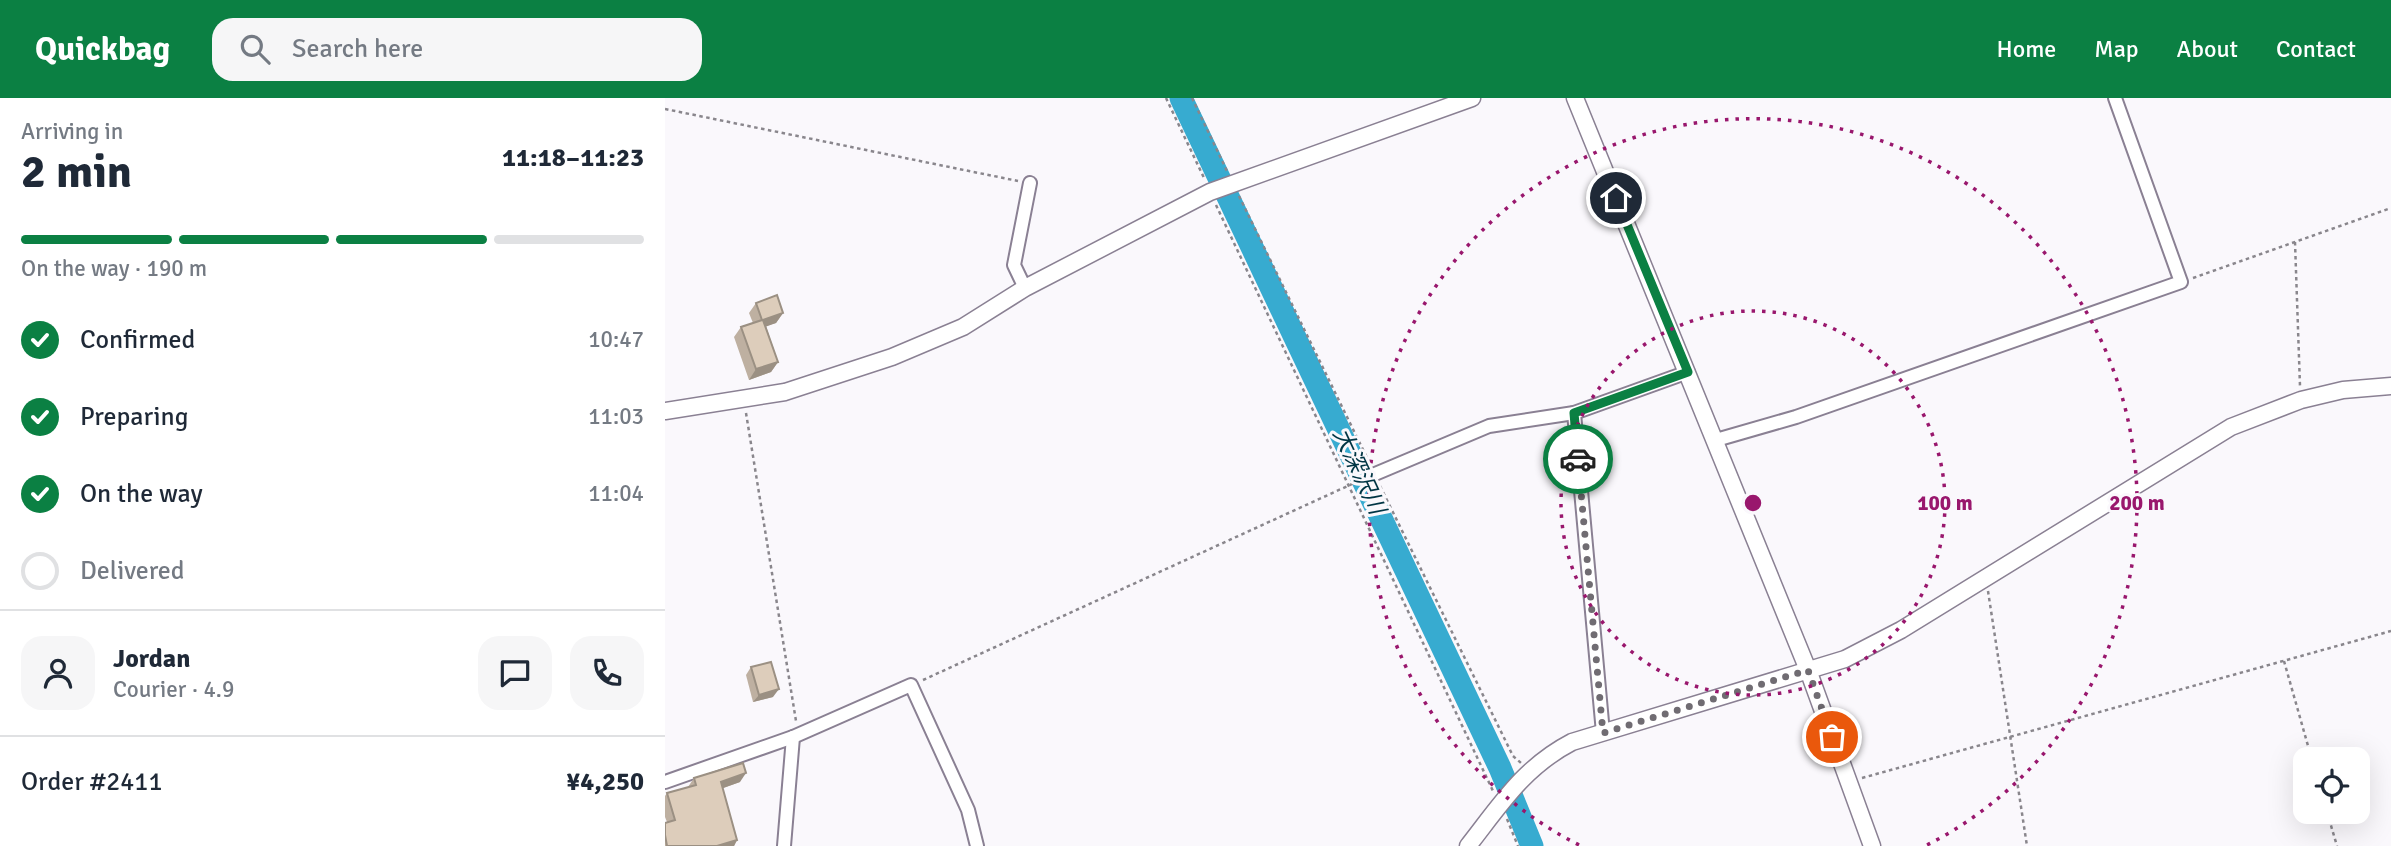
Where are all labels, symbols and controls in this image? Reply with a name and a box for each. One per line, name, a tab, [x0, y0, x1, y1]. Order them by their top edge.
search box	[212, 18, 702, 81]
text: Quickbag	[35, 29, 170, 70]
icon: search	[236, 30, 274, 68]
text: Search here	[292, 33, 423, 65]
text: Home	[1996, 34, 2056, 64]
text: Map	[2094, 34, 2139, 64]
text: About	[2177, 34, 2238, 64]
text: Contact	[2276, 34, 2356, 64]
text: Arriving in	[21, 117, 123, 146]
text: 11:18–11:23	[502, 142, 644, 174]
text: 2 min	[21, 144, 132, 200]
pin	[1586, 168, 1646, 228]
icon: home	[1597, 179, 1635, 217]
text: On the way · 190 m	[21, 254, 207, 283]
icon: check	[21, 321, 59, 359]
text: Confirmed	[80, 324, 195, 356]
text: 10:47	[588, 325, 644, 354]
icon: check	[21, 398, 59, 436]
text: Preparing	[80, 401, 188, 433]
text: 11:03	[588, 402, 644, 431]
water label: 大深沢川	[1326, 423, 1393, 522]
courier	[1543, 424, 1613, 494]
icon: car	[1559, 440, 1597, 478]
icon: check	[21, 475, 59, 513]
text: On the way	[80, 478, 203, 510]
text: 11:04	[588, 479, 644, 508]
text: 100 m	[1917, 490, 1973, 516]
text: 200 m	[2109, 490, 2165, 516]
centre of rings	[1741, 491, 1765, 515]
text: Delivered	[80, 555, 185, 587]
button: person	[21, 636, 95, 710]
button: chat	[478, 636, 552, 710]
button: phone	[570, 636, 644, 710]
text: Jordan	[113, 643, 190, 675]
text: Courier · 4.9	[113, 675, 234, 704]
pin	[1802, 707, 1862, 767]
icon: bag	[1813, 718, 1851, 756]
map controls	[2293, 747, 2370, 824]
button: locate	[2293, 747, 2370, 824]
text: Order #2411	[21, 766, 162, 798]
text: ¥4,250	[566, 766, 644, 798]

